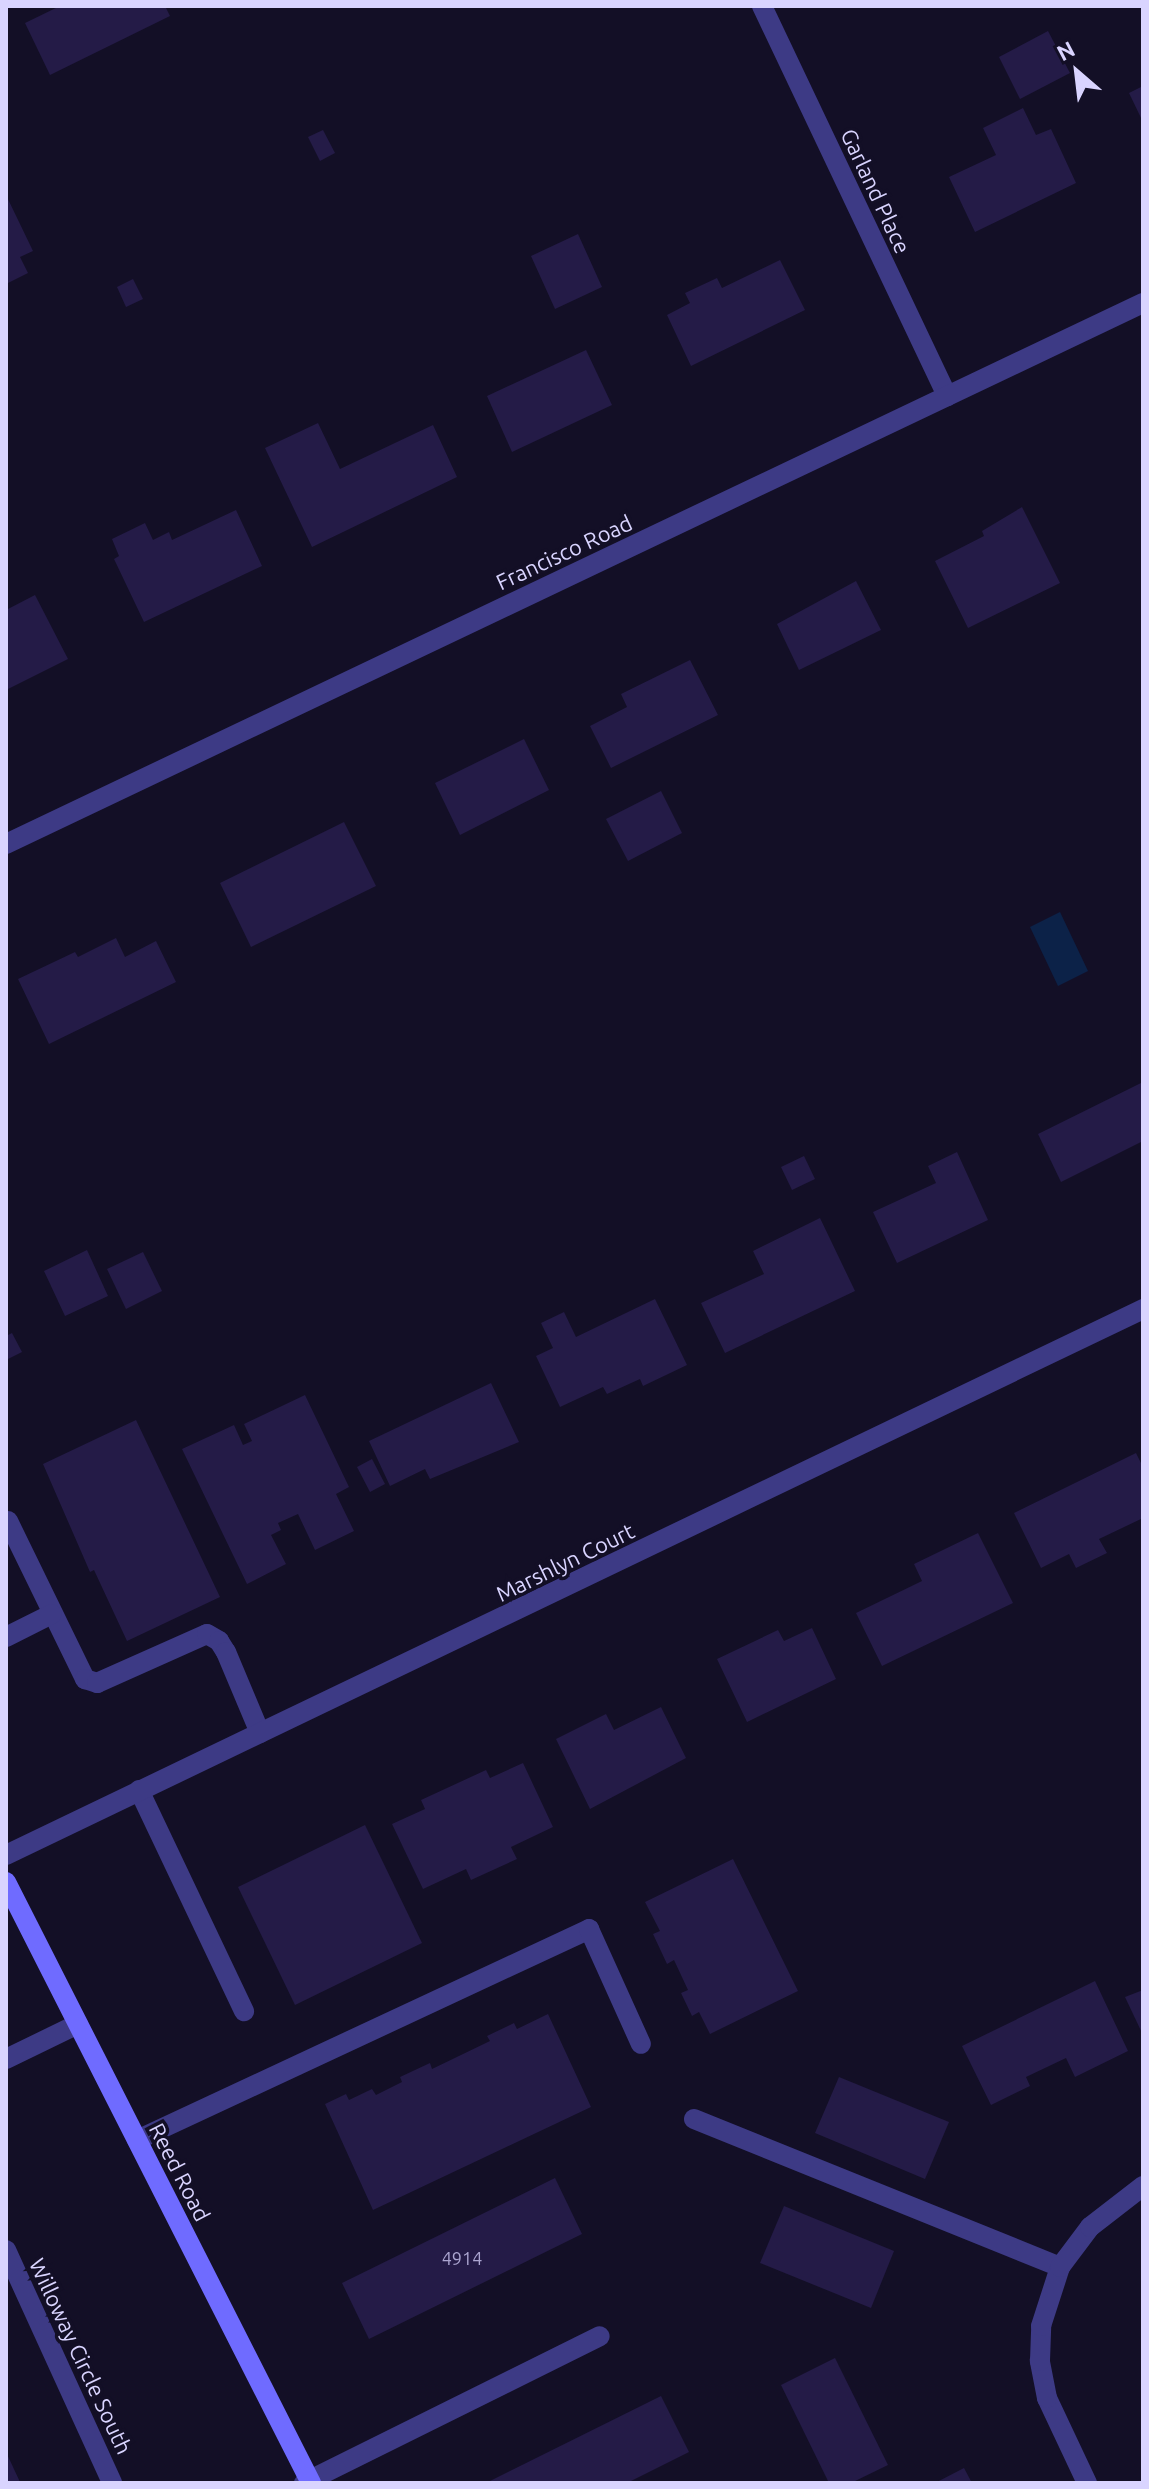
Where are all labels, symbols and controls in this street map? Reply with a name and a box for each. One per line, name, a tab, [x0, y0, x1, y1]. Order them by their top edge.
north arrow	[1037, 32, 1117, 112]
text: N	[1052, 35, 1079, 65]
street label: Garland Place	[836, 125, 916, 257]
street label: Francisco Road	[492, 509, 636, 595]
street label: Marshlyn Court	[491, 1517, 639, 1607]
street label: Reed Road	[144, 2119, 216, 2225]
house number: 4914	[442, 2247, 482, 2269]
street label: Willoway Circle South	[24, 2254, 138, 2458]

